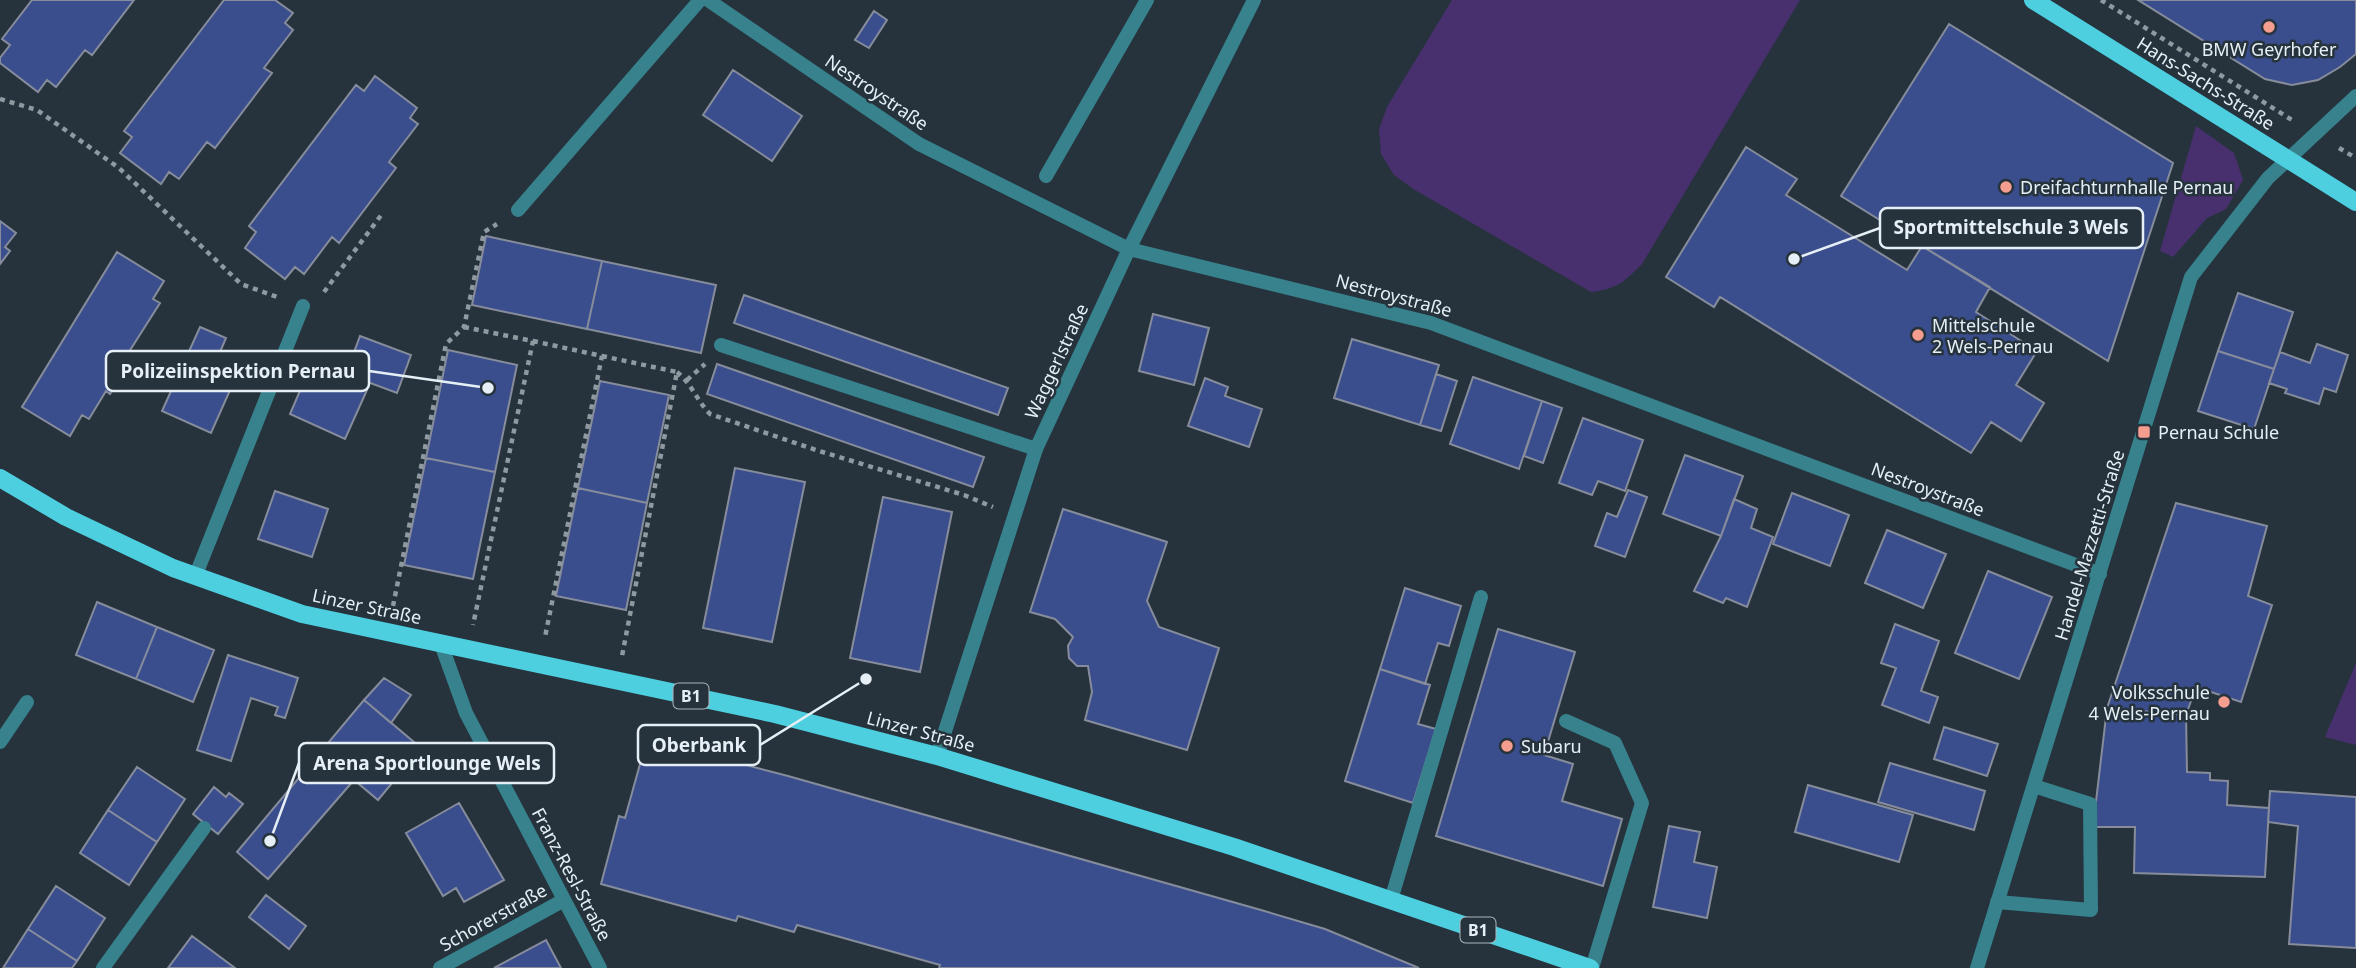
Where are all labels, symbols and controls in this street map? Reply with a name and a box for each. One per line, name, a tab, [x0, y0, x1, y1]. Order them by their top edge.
marker: BMW Geyrhofer	[2261, 19, 2277, 35]
street label: Hans-Sachs-Straße	[2133, 31, 2279, 135]
place label: BMW Geyrhofer	[2202, 37, 2337, 61]
street label: Nestroystraße	[821, 49, 933, 135]
place label: Dreifachturnhalle Pernau	[2020, 175, 2233, 199]
marker: Dreifachturnhalle Pernau	[1998, 179, 2014, 195]
callout: Sportmittelschule 3 Wels	[1880, 208, 2143, 248]
text: Sportmittelschule 3 Wels	[1893, 214, 2129, 240]
street label: Nestroystraße	[1333, 268, 1455, 322]
street label: Waggerlstraße	[1019, 299, 1093, 423]
place label: Mittelschule 2 Wels-Pernau	[1932, 313, 2053, 358]
marker: Mittelschule 2 Wels-Pernau	[1910, 327, 1926, 343]
callout: Polizeiinspektion Pernau	[106, 351, 369, 391]
text: Polizeiinspektion Pernau	[121, 358, 355, 384]
place label: Pernau Schule	[2158, 420, 2279, 444]
marker: Pernau Schule	[2136, 424, 2152, 440]
street label: Handel-Mazzetti-Straße	[2049, 447, 2129, 643]
street label: Nestroystraße	[1868, 456, 1988, 522]
street label: Linzer Straße	[310, 583, 424, 629]
place label: Volksschule 4 Wels-Pernau	[2089, 680, 2210, 725]
road number: B1	[674, 684, 708, 708]
marker: Volksschule 4 Wels-Pernau	[2216, 694, 2232, 710]
street label: Linzer Straße	[864, 705, 978, 757]
callout: Oberbank	[638, 725, 760, 765]
text: Oberbank	[652, 732, 746, 758]
place label: Subaru	[1521, 734, 1582, 758]
marker: Subaru	[1499, 738, 1515, 754]
callout: Arena Sportlounge Wels	[299, 743, 554, 783]
text: Arena Sportlounge Wels	[313, 750, 541, 776]
street label: Franz-Resl-Straße	[527, 803, 617, 945]
street label: Schorerstraße	[435, 878, 551, 956]
road number: B1	[1460, 918, 1496, 942]

